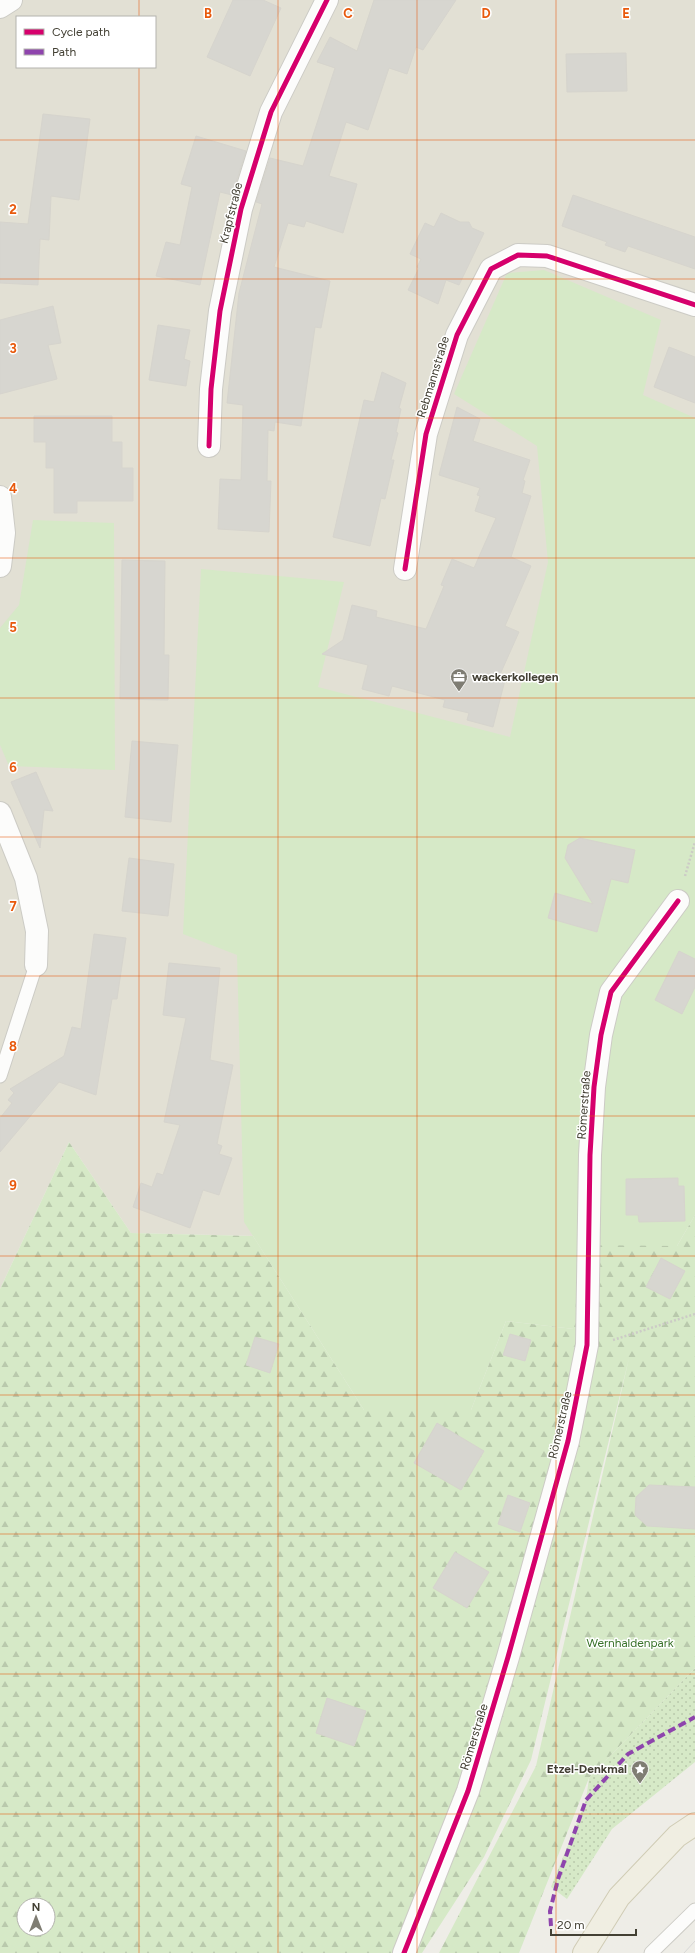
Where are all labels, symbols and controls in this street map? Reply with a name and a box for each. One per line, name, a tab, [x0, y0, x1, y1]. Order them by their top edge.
text: B	[204, 6, 212, 21]
text: C	[343, 6, 353, 21]
text: D	[481, 6, 491, 21]
text: E	[622, 6, 630, 21]
legend	[16, 16, 156, 68]
text: Cycle path	[52, 25, 110, 39]
text: Path	[52, 45, 76, 59]
street label: Krapfstraße	[217, 180, 245, 245]
text: 2	[9, 202, 17, 217]
street label: Rebmannstraße	[414, 334, 452, 419]
text: 3	[9, 341, 17, 356]
text: 4	[9, 481, 17, 496]
text: 5	[9, 620, 17, 635]
office icon: wackerkollegen	[449, 667, 469, 692]
place label: wackerkollegen	[472, 670, 559, 684]
text: 6	[9, 760, 17, 775]
text: 7	[9, 899, 17, 914]
text: 8	[9, 1039, 17, 1054]
street label: Römerstraße	[575, 1070, 593, 1140]
text: 9	[9, 1178, 17, 1193]
street label: Römerstraße	[545, 1389, 575, 1460]
park label: Wernhaldenpark	[586, 1636, 674, 1650]
street label: Römerstraße	[457, 1702, 491, 1772]
place icon: Etzel-Denkmal	[630, 1759, 650, 1784]
place label: Etzel-Denkmal	[547, 1762, 627, 1776]
north arrow	[16, 1897, 56, 1937]
text: N	[32, 1901, 40, 1914]
scale bar	[551, 1911, 636, 1937]
text: 20 m	[557, 1918, 585, 1932]

